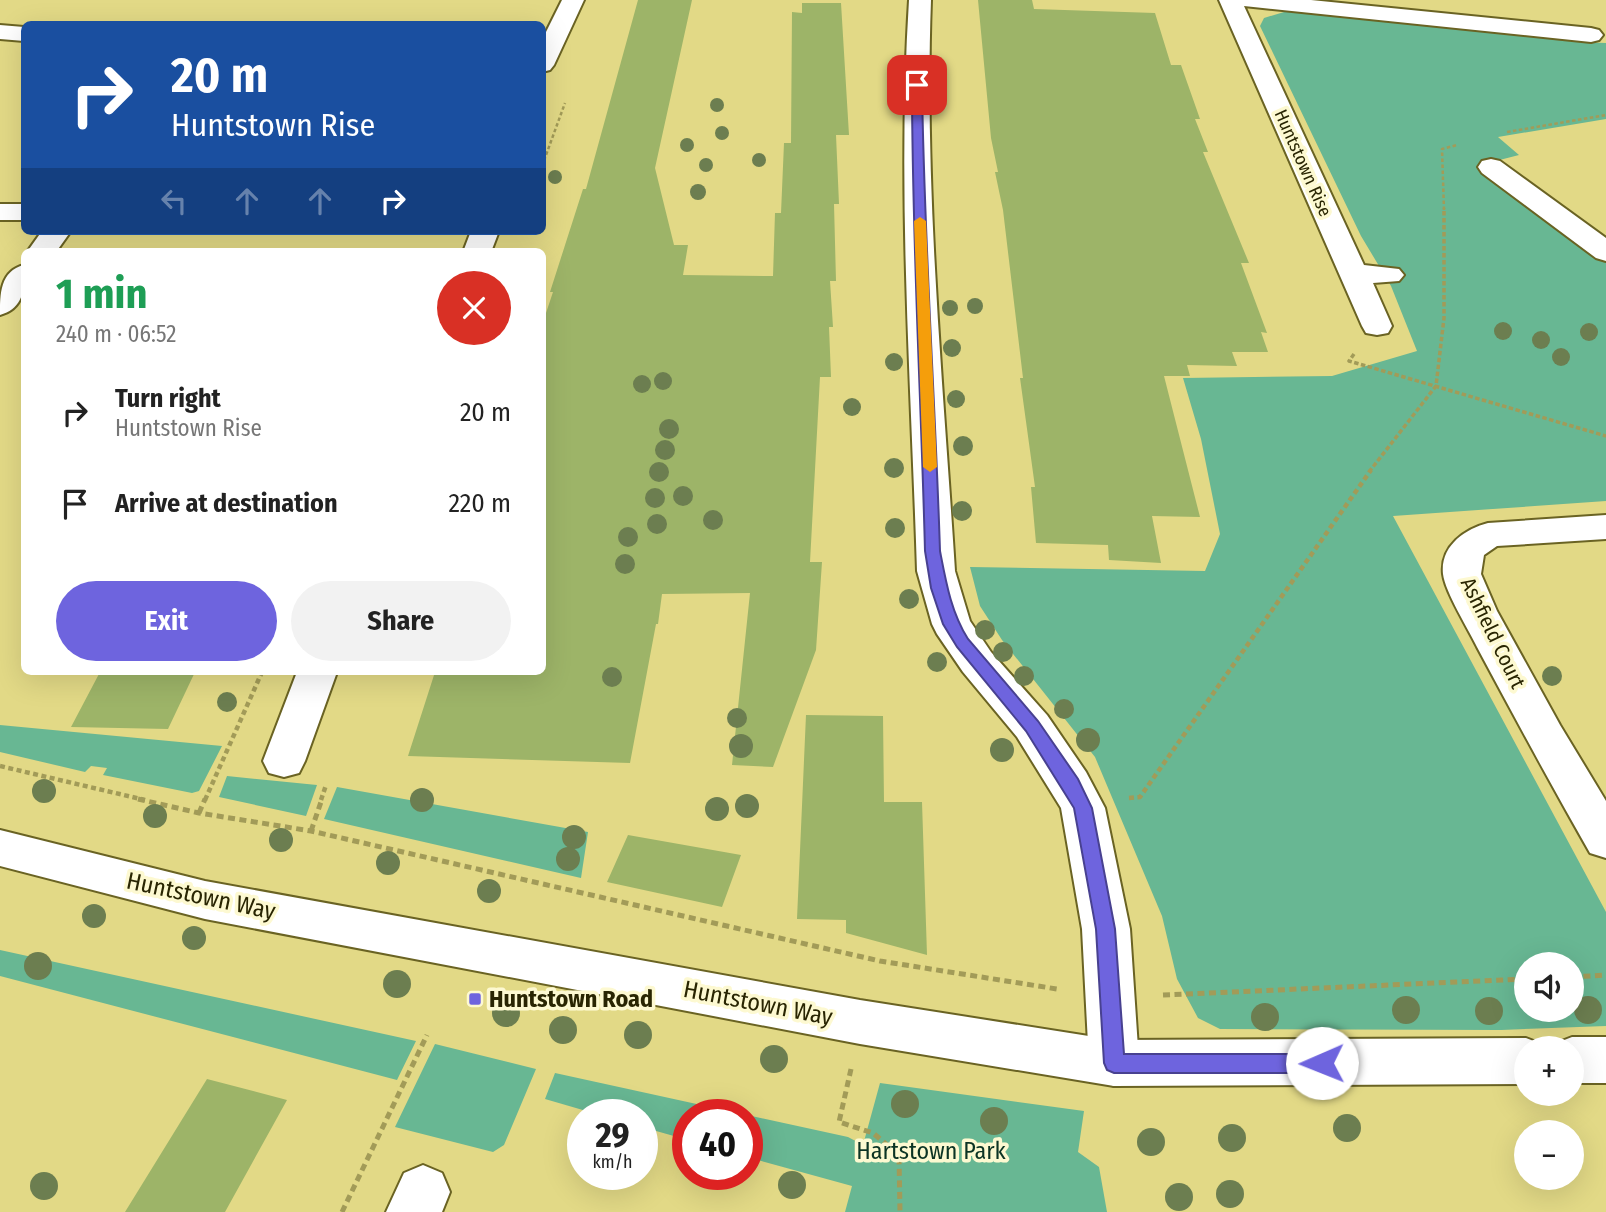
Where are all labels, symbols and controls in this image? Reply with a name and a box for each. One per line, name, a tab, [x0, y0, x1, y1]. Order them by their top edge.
text: 20 m	[171, 46, 268, 105]
icon: right	[56, 49, 147, 140]
pin	[887, 55, 947, 115]
icon: arrive	[898, 66, 936, 104]
text: Huntstown Rise	[171, 106, 375, 144]
street label: Huntstown Rise	[1270, 106, 1336, 220]
icon: left	[155, 182, 193, 220]
icon: ahead	[228, 182, 266, 220]
icon: ahead	[301, 182, 339, 220]
icon: right	[374, 182, 412, 220]
text: 1 min	[56, 269, 147, 319]
button: close	[437, 271, 511, 345]
text: 240 m · 06:52	[56, 320, 176, 348]
text: Turn right	[115, 383, 221, 414]
icon: right	[56, 394, 94, 432]
text: 20 m	[460, 397, 511, 428]
text: Huntstown Rise	[115, 414, 262, 442]
icon: arrive	[56, 485, 94, 523]
text: Arrive at destination	[115, 488, 338, 519]
text: 220 m	[448, 488, 511, 519]
street label: Ashfield Court	[1455, 573, 1531, 693]
button: Exit	[56, 581, 277, 661]
button: Share	[291, 581, 511, 661]
street label: Huntstown Way	[124, 867, 278, 925]
map controls	[1514, 952, 1584, 1190]
button: sound	[1514, 952, 1584, 1022]
street label: Huntstown Way	[681, 975, 835, 1031]
place label: Huntstown Road	[489, 985, 653, 1013]
marker: Huntstown Road	[467, 991, 483, 1007]
position arrow	[1285, 1026, 1359, 1100]
button: +	[1514, 1036, 1584, 1106]
speed limit sign: 40	[672, 1099, 763, 1190]
text: 29	[595, 1114, 630, 1156]
button: −	[1514, 1120, 1584, 1190]
park label: Hartstown Park	[856, 1137, 1007, 1165]
text: km/h	[592, 1151, 633, 1173]

